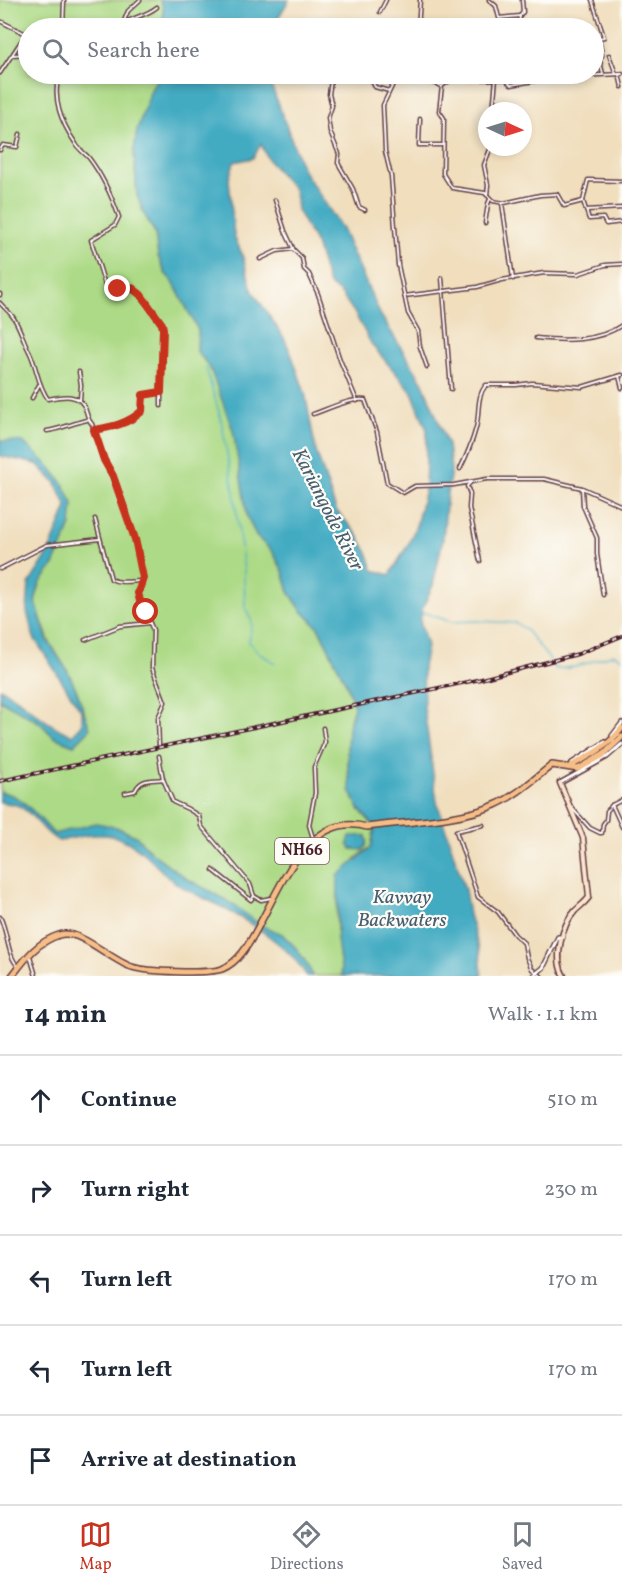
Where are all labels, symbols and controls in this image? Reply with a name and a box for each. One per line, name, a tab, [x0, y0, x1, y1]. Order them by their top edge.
search box	[18, 18, 604, 84]
icon: search	[39, 35, 72, 68]
text: Search here	[87, 36, 200, 67]
north arrow	[478, 102, 532, 156]
route end	[104, 275, 130, 301]
water label: Kariangode River	[284, 444, 370, 577]
route start	[132, 598, 158, 624]
road number: NH66	[275, 838, 329, 864]
water label: Kavvay Backwaters	[357, 884, 447, 935]
text: 14 min	[24, 997, 107, 1033]
text: Walk · 1.1 km	[488, 1001, 598, 1029]
icon: ahead	[24, 1084, 57, 1117]
text: Continue	[81, 1085, 177, 1116]
text: 510 m	[547, 1086, 598, 1114]
icon: right	[24, 1174, 57, 1207]
text: Turn right	[81, 1175, 189, 1206]
text: 230 m	[544, 1176, 598, 1204]
icon: left	[24, 1264, 57, 1297]
text: Turn left	[81, 1265, 172, 1296]
text: 170 m	[548, 1266, 598, 1294]
icon: left	[24, 1354, 57, 1387]
text: Turn left	[81, 1355, 172, 1386]
text: 170 m	[548, 1356, 598, 1384]
icon: arrive	[24, 1444, 57, 1477]
text: Arrive at destination	[81, 1445, 297, 1476]
tab: Map	[79, 1518, 112, 1576]
tab: Directions	[270, 1518, 344, 1576]
tab: Saved	[502, 1518, 543, 1576]

